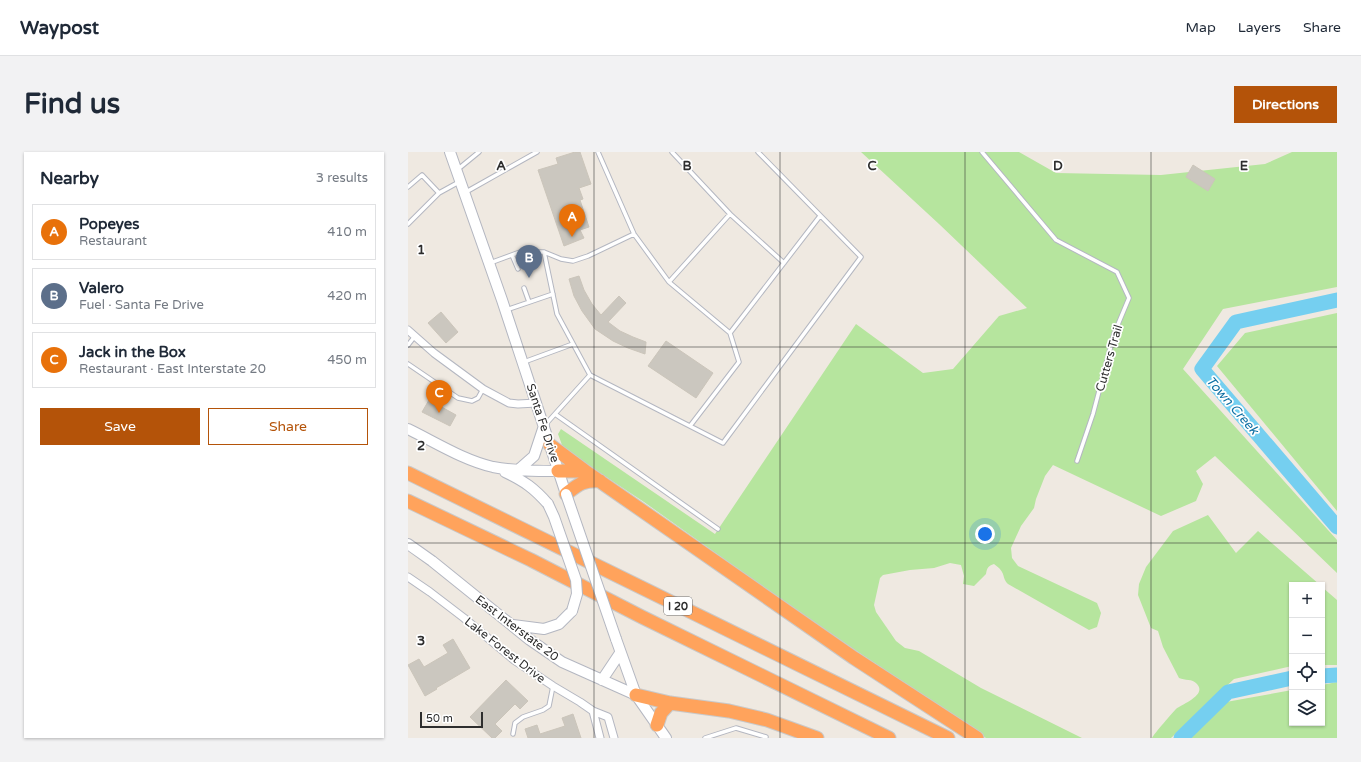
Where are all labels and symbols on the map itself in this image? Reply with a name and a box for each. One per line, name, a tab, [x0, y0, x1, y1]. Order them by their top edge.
text: A	[496, 158, 506, 174]
text: B	[682, 158, 692, 174]
text: C	[867, 158, 877, 174]
text: D	[1053, 158, 1063, 174]
text: E	[1240, 158, 1248, 174]
pin: A	[559, 204, 585, 237]
text: 1	[417, 242, 425, 258]
pin: B	[516, 245, 542, 278]
street label: Cutters Trail	[1093, 323, 1125, 393]
water label: Town Creek	[1203, 373, 1263, 439]
pin: C	[426, 380, 452, 413]
street label: Santa Fe Drive	[524, 382, 562, 464]
text: 2	[417, 438, 425, 454]
your location	[975, 524, 995, 544]
street label: East Interstate 20	[473, 592, 562, 664]
road number: I 20	[664, 597, 692, 615]
street label: Lake Forest Drive	[462, 614, 548, 686]
text: 3	[417, 633, 425, 649]
scale bar	[420, 710, 483, 729]

